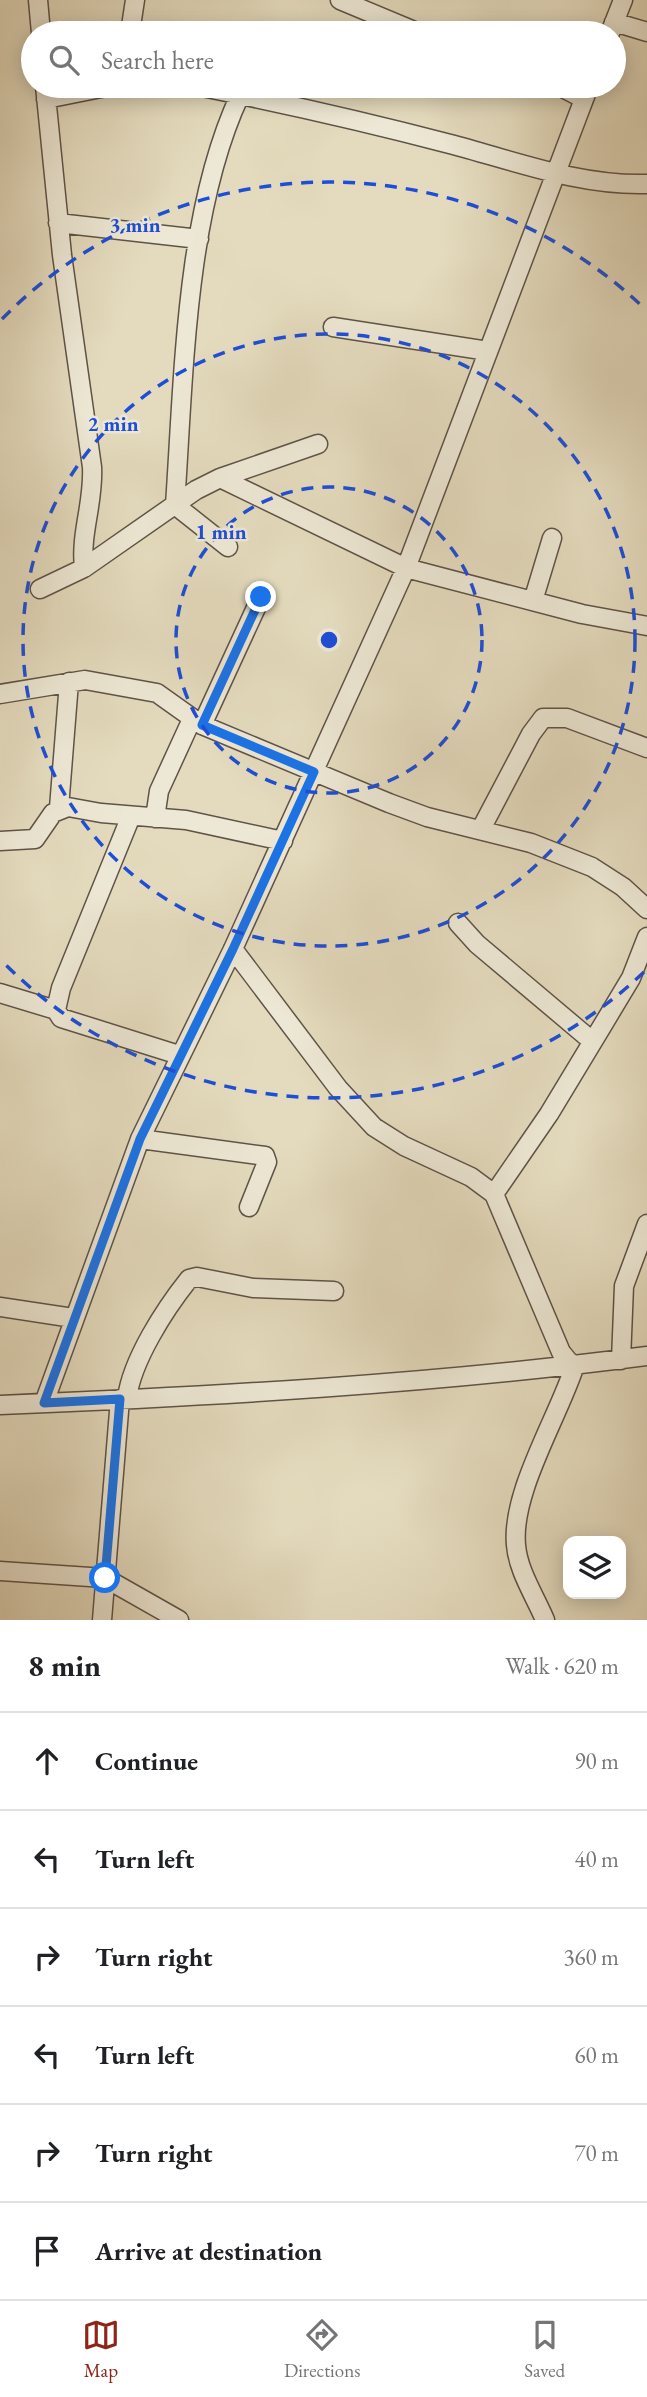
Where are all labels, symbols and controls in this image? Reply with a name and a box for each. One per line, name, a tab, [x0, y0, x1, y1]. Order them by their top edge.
search box	[21, 21, 626, 98]
icon: search	[45, 41, 83, 79]
text: Search here	[101, 43, 214, 77]
text: 3 min	[109, 211, 161, 238]
text: 2 min	[87, 410, 139, 437]
text: 1 min	[195, 518, 247, 545]
route end	[245, 581, 276, 612]
centre of rings	[317, 628, 341, 652]
map controls	[563, 1536, 626, 1599]
button: layers	[563, 1536, 626, 1599]
route start	[89, 1562, 120, 1593]
text: 8 min	[28, 1646, 101, 1685]
text: Walk · 620 m	[505, 1651, 619, 1681]
icon: ahead	[28, 1742, 66, 1780]
text: Continue	[95, 1744, 198, 1778]
text: 90 m	[574, 1746, 619, 1776]
icon: left	[28, 1840, 66, 1878]
text: Turn left	[95, 1842, 194, 1876]
text: 40 m	[574, 1844, 619, 1874]
icon: right	[28, 1938, 66, 1976]
text: Turn right	[95, 1940, 213, 1974]
text: 360 m	[563, 1942, 619, 1972]
icon: left	[28, 2036, 66, 2074]
text: Turn left	[95, 2038, 194, 2072]
text: 60 m	[574, 2040, 619, 2070]
icon: right	[28, 2134, 66, 2172]
text: Turn right	[95, 2136, 213, 2170]
text: 70 m	[574, 2138, 619, 2168]
icon: arrive	[28, 2232, 66, 2270]
text: Arrive at destination	[95, 2234, 322, 2268]
tab: Map	[82, 2316, 120, 2383]
tab: Directions	[284, 2316, 360, 2383]
tab: Saved	[524, 2316, 565, 2383]

